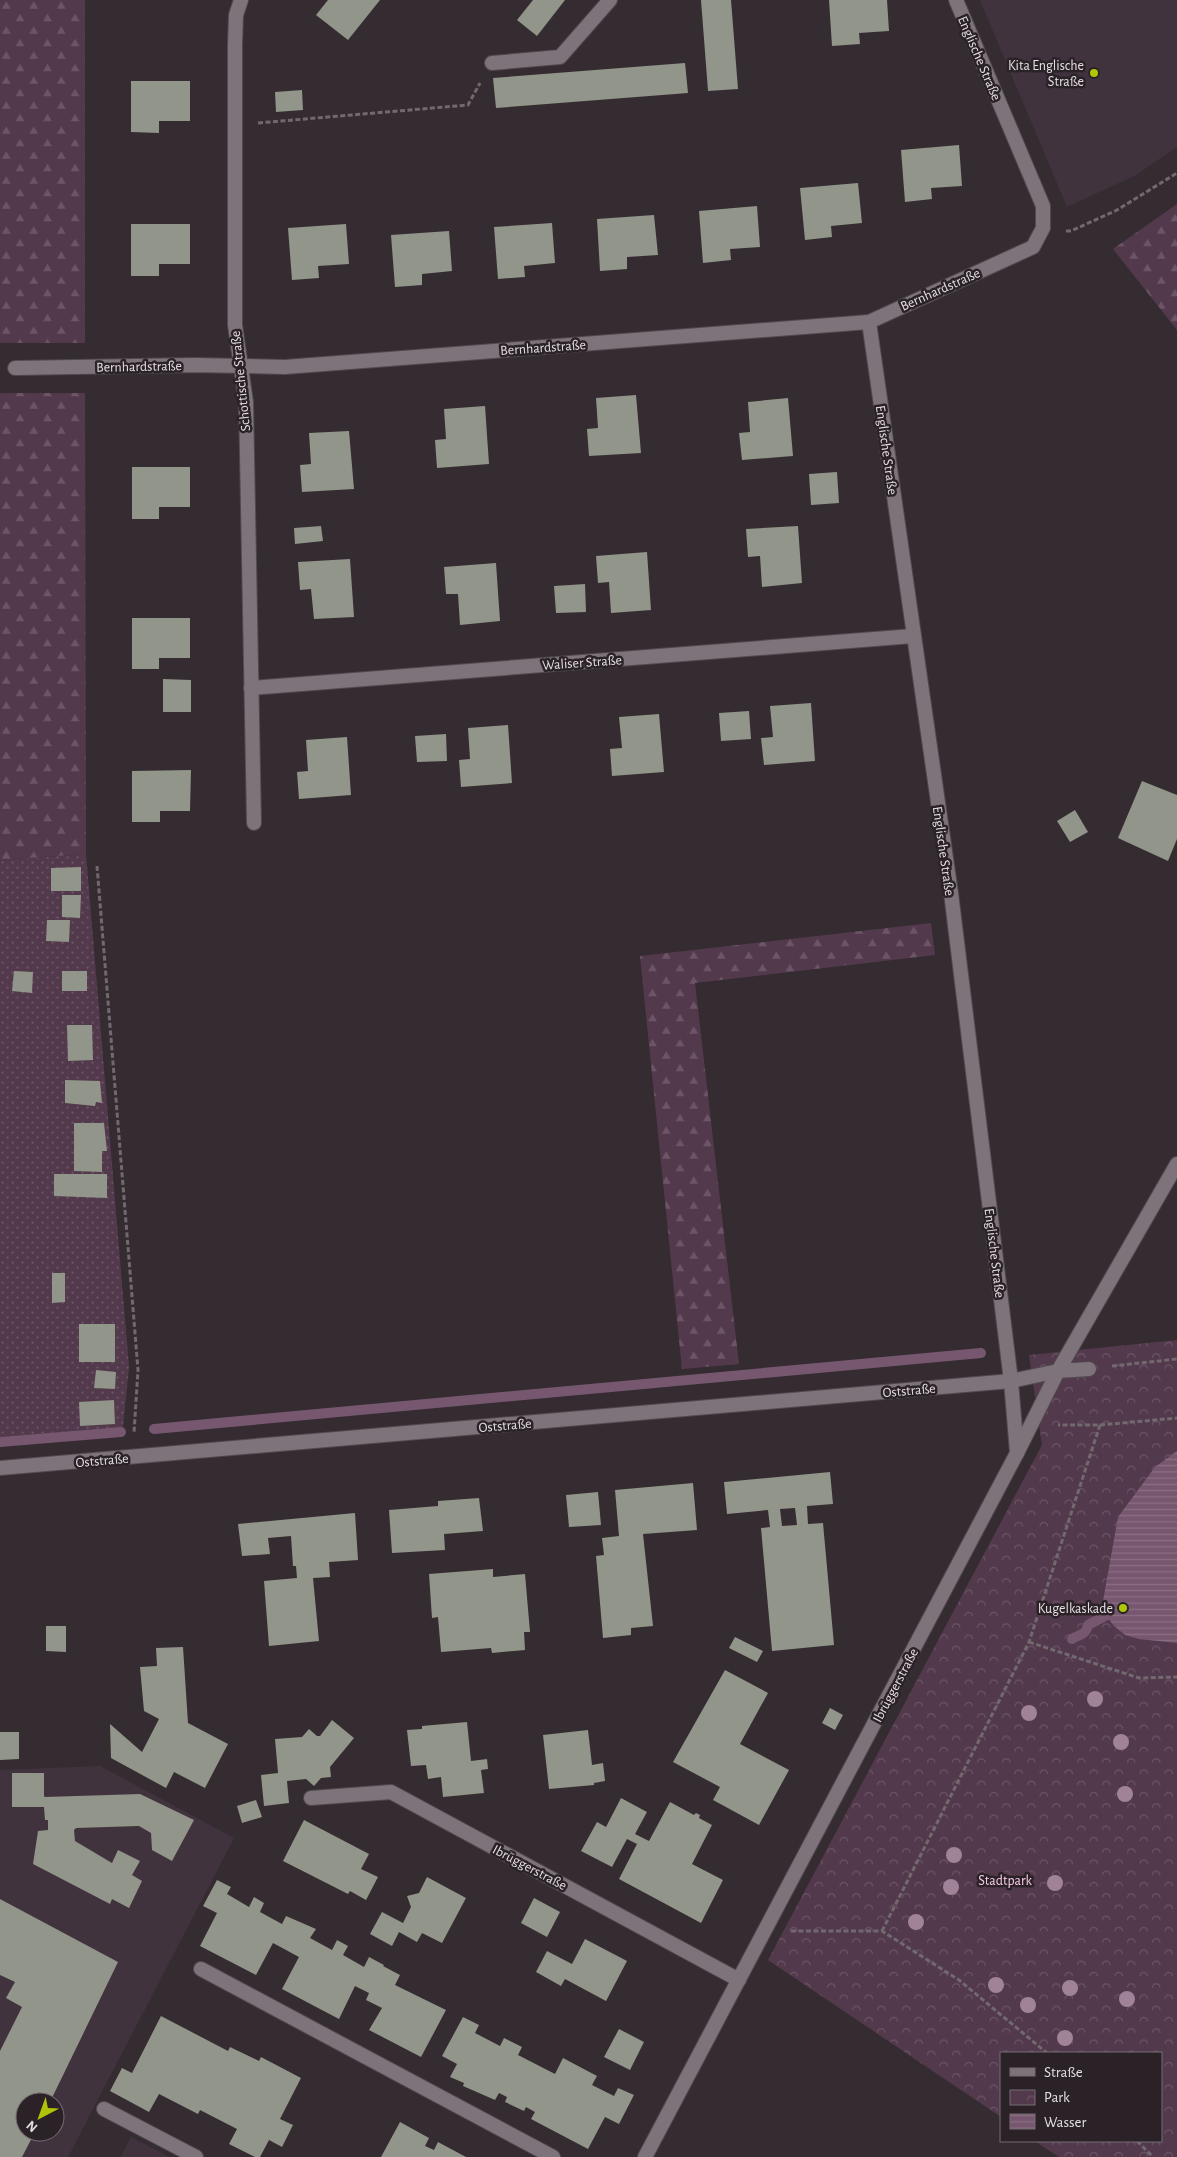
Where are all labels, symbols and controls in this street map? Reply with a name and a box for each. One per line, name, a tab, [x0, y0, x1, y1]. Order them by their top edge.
street label: Englische Straße	[955, 14, 1003, 103]
place label: Kita Englische Straße	[1008, 59, 1084, 89]
marker: Kita Englische Straße	[1088, 67, 1100, 79]
street label: Bernhardstraße	[898, 266, 982, 314]
street label: Schottische Straße	[229, 330, 253, 432]
street label: Bernhardstraße	[500, 338, 586, 358]
street label: Bernhardstraße	[96, 359, 182, 375]
street label: Englische Straße	[873, 404, 899, 496]
street label: Waliser Straße	[542, 653, 622, 673]
street label: Englische Straße	[930, 805, 956, 897]
street label: Englische Straße	[982, 1207, 1006, 1299]
street label: Oststraße	[882, 1382, 936, 1400]
street label: Oststraße	[478, 1417, 532, 1435]
street label: Oststraße	[75, 1452, 129, 1470]
place label: Kugelkaskade	[1038, 1602, 1113, 1616]
marker: Kugelkaskade	[1117, 1602, 1129, 1614]
street label: Ibrüggerstraße	[871, 1646, 921, 1725]
street label: Ibrüggerstraße	[490, 1843, 569, 1893]
park label: Stadtpark	[978, 1874, 1032, 1888]
legend	[1000, 2052, 1162, 2142]
text: Straße	[1044, 2065, 1083, 2080]
text: Park	[1044, 2090, 1070, 2105]
north arrow	[15, 2092, 65, 2142]
text: Wasser	[1044, 2115, 1087, 2130]
text: N	[24, 2118, 40, 2135]

